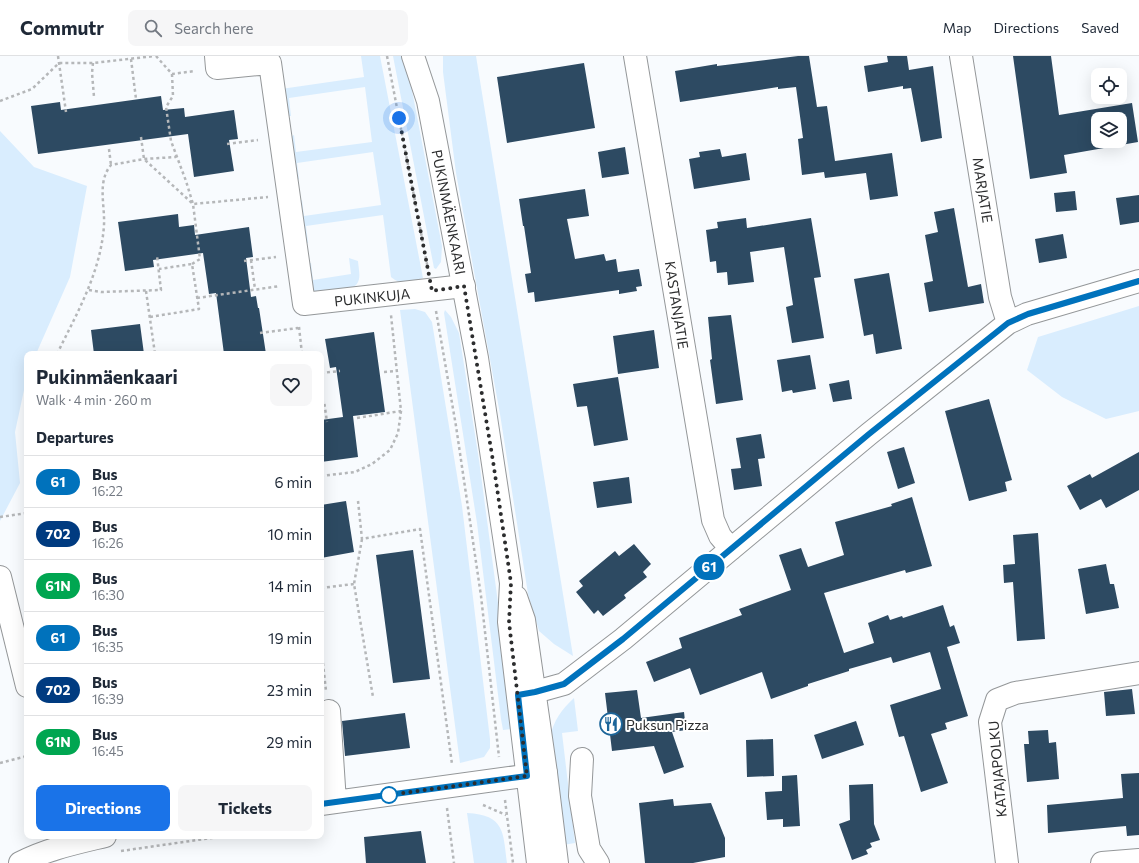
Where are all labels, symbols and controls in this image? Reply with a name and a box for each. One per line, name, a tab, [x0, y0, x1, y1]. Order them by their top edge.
search box	[128, 10, 408, 46]
text: Commutr	[20, 16, 104, 39]
icon: search	[142, 17, 164, 39]
text: Search here	[174, 19, 254, 37]
text: Map	[943, 19, 972, 36]
text: Directions	[994, 19, 1059, 36]
text: Saved	[1081, 19, 1119, 36]
map controls	[1091, 68, 1127, 148]
button: locate	[1091, 68, 1127, 104]
your location	[389, 108, 409, 128]
button: layers	[1091, 112, 1127, 148]
street label: PUKINMÄENKAARI	[429, 148, 469, 276]
street label: MARJATIE	[969, 156, 997, 224]
street label: KASTANJATIE	[662, 260, 692, 350]
street label: PUKINKUJA	[333, 285, 411, 309]
button: heart	[270, 364, 312, 406]
text: Pukinmäenkaari	[36, 365, 178, 388]
text: Walk · 4 min · 260 m	[36, 392, 152, 408]
text: Departures	[36, 428, 114, 446]
text: Bus	[92, 465, 117, 483]
text: 61	[51, 473, 65, 490]
text: 6 min	[274, 473, 312, 491]
text: 16:22	[92, 483, 123, 499]
text: Bus	[92, 517, 117, 535]
text: 702	[46, 525, 70, 542]
text: 10 min	[267, 525, 312, 543]
text: 16:26	[92, 535, 124, 551]
line badge: 61	[691, 554, 727, 580]
text: 61	[702, 558, 716, 575]
text: Bus	[92, 569, 117, 587]
text: 61N	[45, 577, 71, 594]
text: 14 min	[268, 577, 312, 595]
text: 16:30	[92, 587, 124, 603]
text: Bus	[92, 621, 117, 639]
text: 61	[51, 629, 65, 646]
text: 19 min	[268, 629, 312, 647]
text: 16:35	[92, 639, 123, 655]
text: Bus	[92, 673, 117, 691]
text: 702	[46, 681, 70, 698]
text: 23 min	[267, 681, 312, 699]
text: 16:39	[92, 691, 124, 707]
restaurant icon: Puksun Pizza	[598, 711, 624, 737]
place label: Puksun Pizza	[626, 716, 709, 733]
street label: KATAJAPOLKU	[984, 720, 1010, 818]
text: Bus	[92, 725, 117, 743]
text: 61N	[45, 733, 71, 750]
text: 29 min	[266, 733, 312, 751]
text: 16:45	[92, 743, 124, 759]
button: Directions	[36, 785, 170, 831]
button: Tickets	[178, 785, 312, 831]
unlabelled marker	[380, 786, 398, 804]

